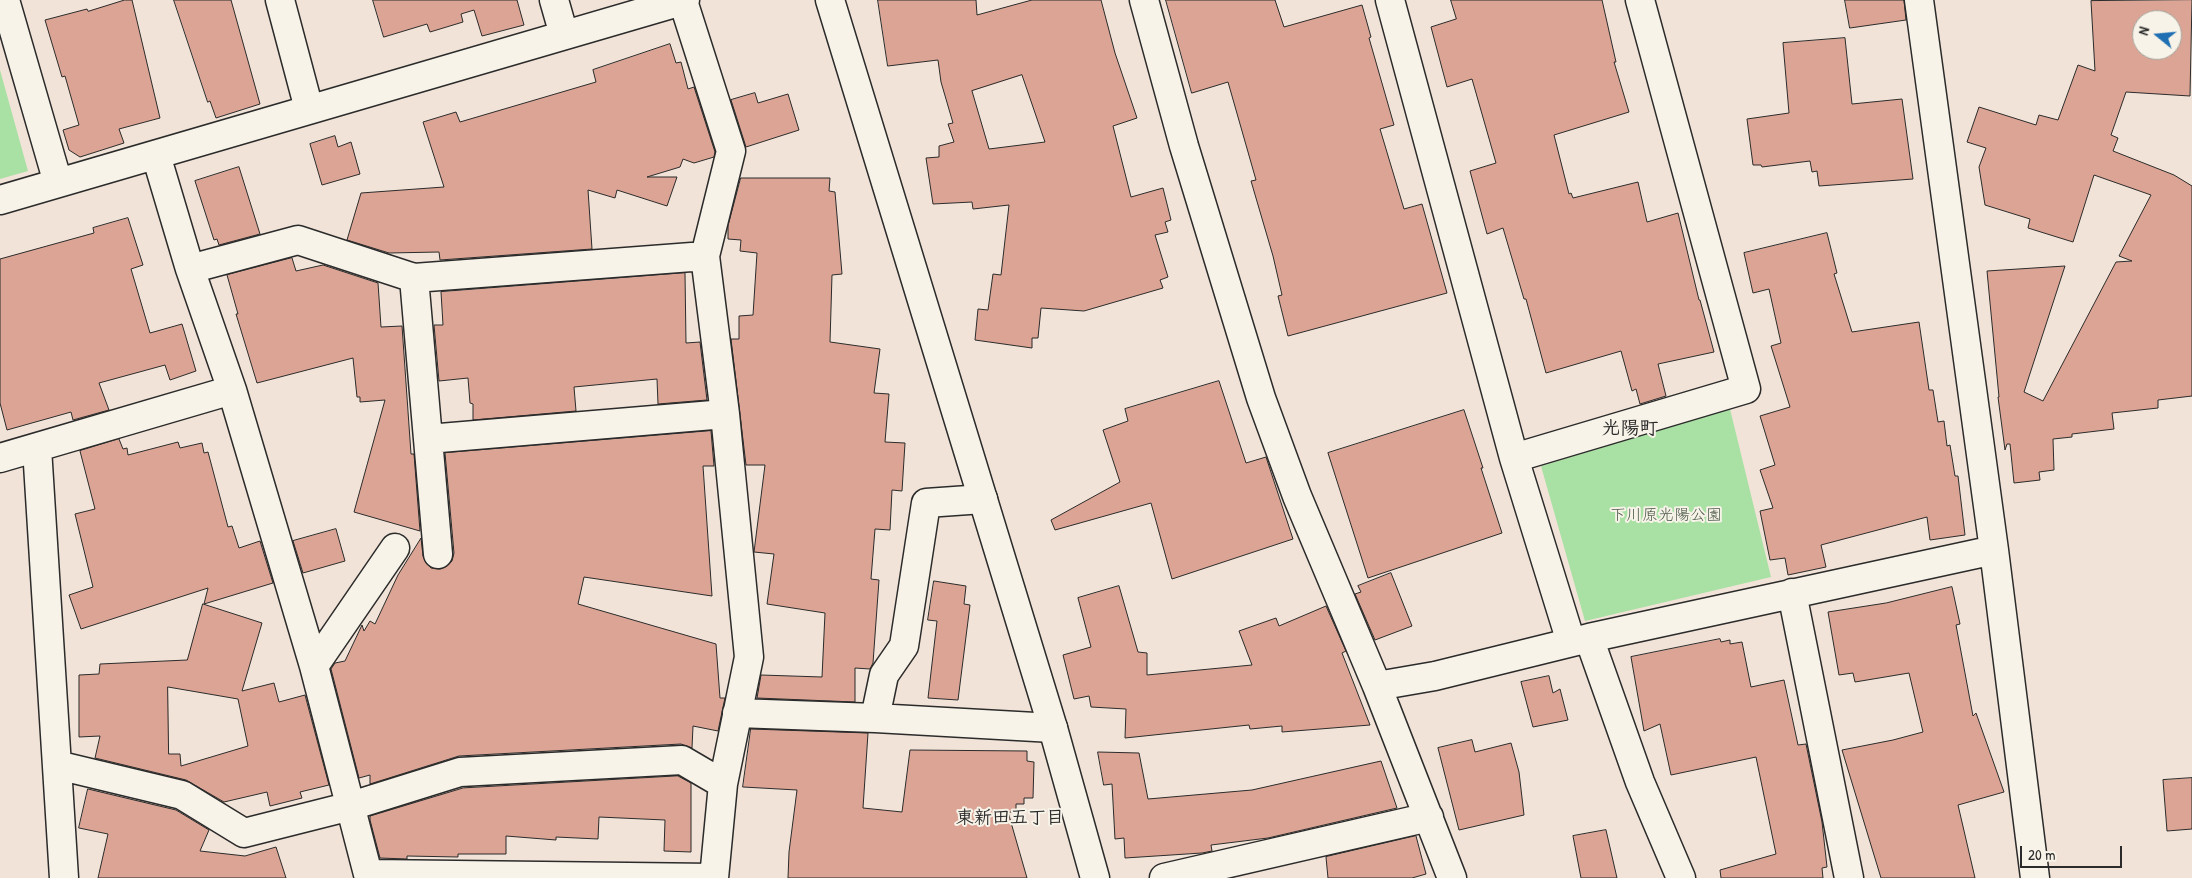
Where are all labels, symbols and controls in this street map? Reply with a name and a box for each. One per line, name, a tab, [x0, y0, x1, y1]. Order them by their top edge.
north arrow	[2132, 10, 2182, 60]
text: N	[2133, 24, 2153, 37]
district label: 光陽町	[1602, 418, 1658, 440]
park label: 下川原光陽公園	[1610, 506, 1722, 526]
district label: 東新田五丁目	[956, 807, 1064, 829]
scale bar	[2022, 836, 2124, 868]
text: 20 m	[2028, 844, 2055, 865]

